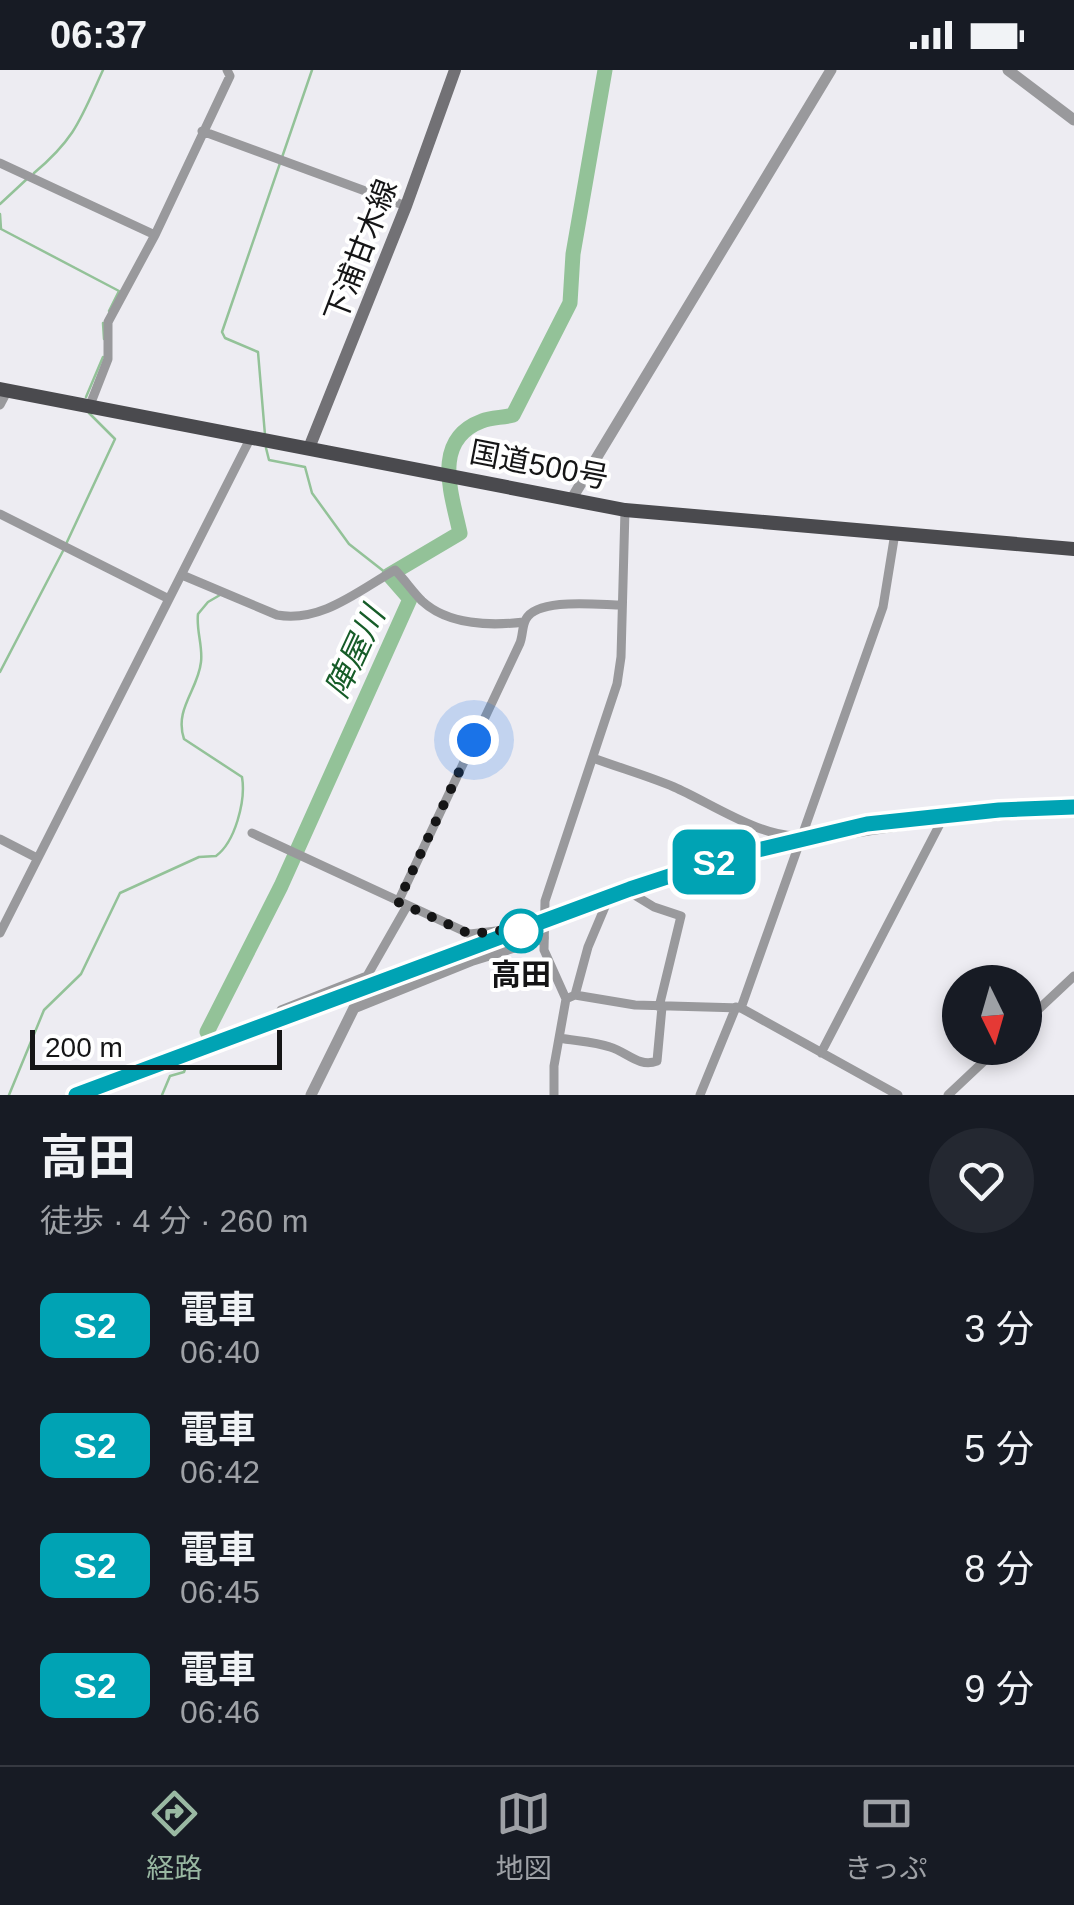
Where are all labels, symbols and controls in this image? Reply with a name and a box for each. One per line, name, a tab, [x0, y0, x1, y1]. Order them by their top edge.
text: 06:37	[50, 14, 147, 56]
street label: 下浦甘木線	[318, 175, 403, 327]
street label: 国道500号	[467, 435, 611, 494]
water label: 陣屋川	[318, 598, 393, 703]
your location	[449, 715, 499, 765]
line badge: S2	[669, 830, 759, 894]
text: S2	[693, 843, 735, 882]
marker: 高田	[500, 910, 542, 952]
place label: 高田	[491, 958, 551, 991]
north arrow	[942, 965, 1042, 1065]
map controls	[942, 965, 1042, 1065]
scale bar	[30, 1025, 282, 1070]
text: 200 m	[45, 1032, 123, 1063]
button: heart	[929, 1128, 1034, 1233]
text: 高田	[40, 1131, 136, 1184]
text: 徒歩 · 4 分 · 260 m	[40, 1203, 309, 1239]
text: 電車	[180, 1289, 256, 1331]
text: S2	[74, 1306, 116, 1345]
text: 3 分	[964, 1308, 1034, 1350]
text: 06:40	[180, 1334, 260, 1370]
text: 電車	[180, 1409, 256, 1451]
text: S2	[74, 1426, 116, 1465]
text: 5 分	[964, 1428, 1034, 1470]
text: 06:42	[180, 1454, 260, 1490]
text: 電車	[180, 1529, 256, 1571]
text: S2	[74, 1546, 116, 1585]
text: 8 分	[964, 1548, 1034, 1590]
text: 06:45	[180, 1574, 260, 1610]
text: 電車	[180, 1649, 256, 1691]
text: S2	[74, 1666, 116, 1705]
text: 9 分	[964, 1668, 1034, 1710]
text: 06:46	[180, 1694, 260, 1730]
tab: 経路	[147, 1786, 203, 1886]
tab: 地図	[496, 1786, 552, 1886]
tab: きっぷ	[845, 1786, 927, 1886]

